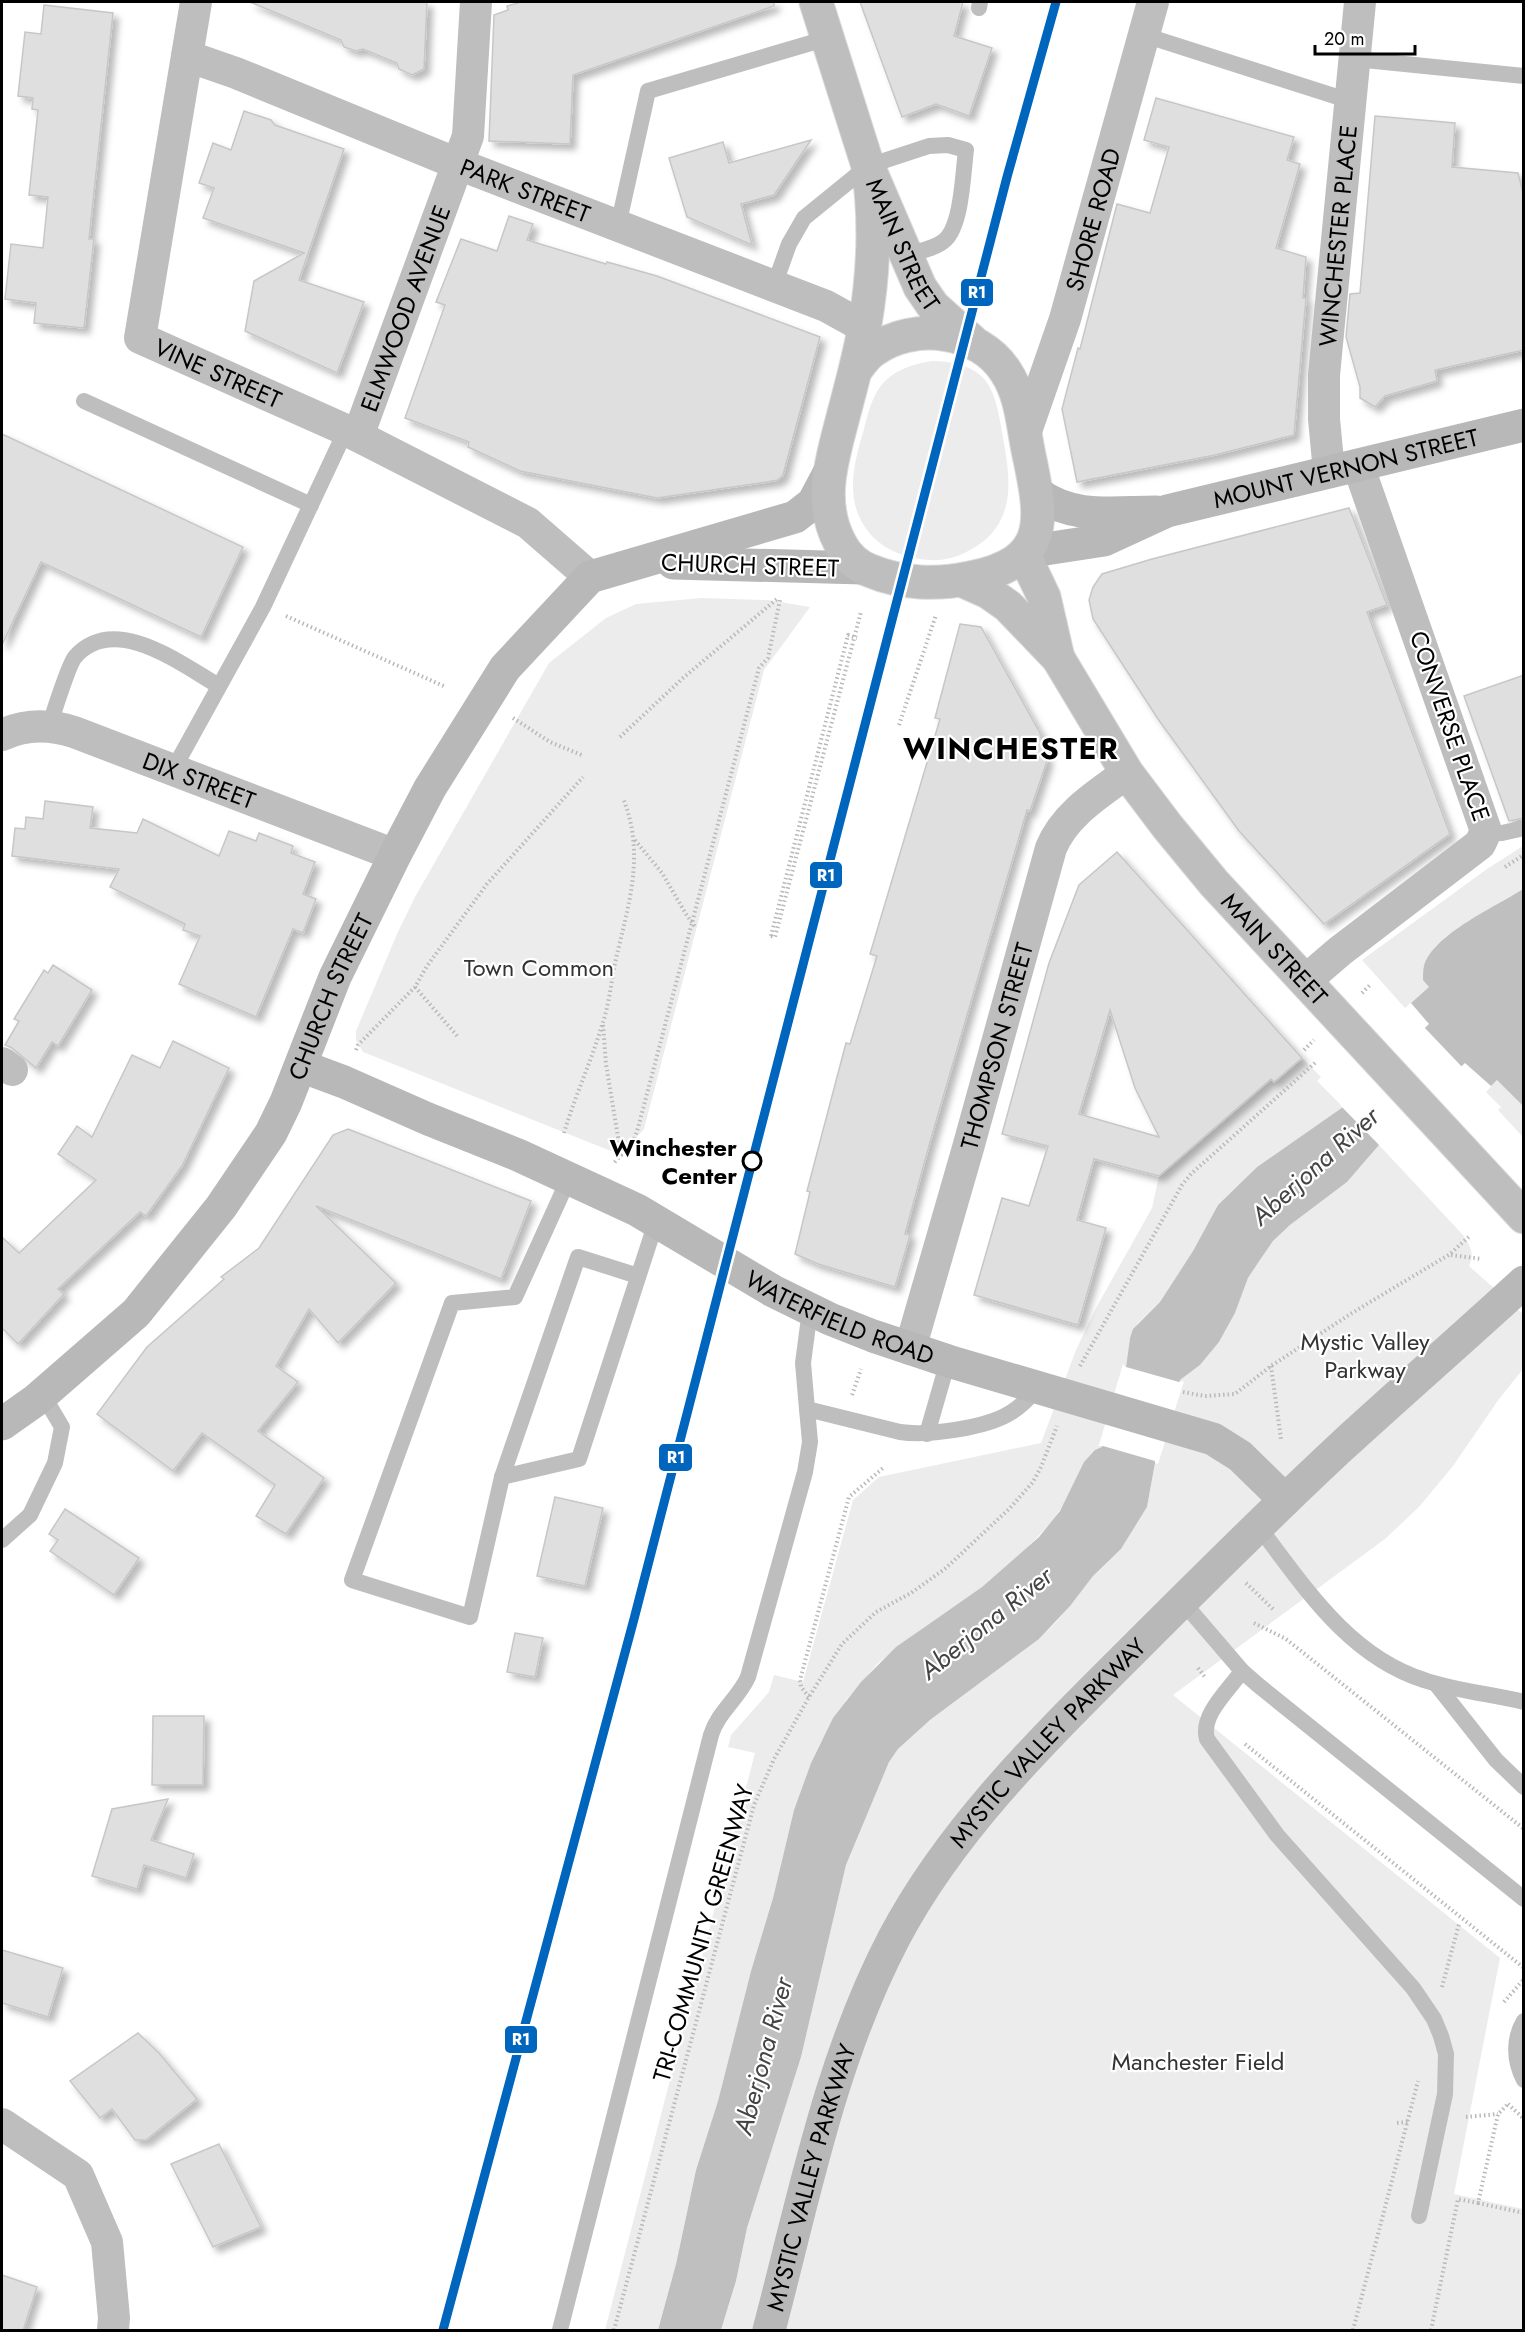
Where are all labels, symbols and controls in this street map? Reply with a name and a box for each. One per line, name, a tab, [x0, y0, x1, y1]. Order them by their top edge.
scale bar	[1315, 18, 1416, 56]
text: 20 m	[1324, 26, 1364, 52]
street label: WINCHESTER PLACE	[1309, 123, 1366, 348]
street label: SHORE ROAD	[1056, 144, 1129, 295]
street label: PARK STREET	[455, 149, 596, 231]
street label: MAIN STREET	[858, 173, 949, 318]
street label: ELMWOOD AVENUE	[351, 200, 459, 417]
line badge: R1	[960, 278, 994, 307]
text: R1	[968, 281, 986, 304]
street label: VINE STREET	[149, 329, 287, 417]
street label: MOUNT VERNON STREET	[1209, 419, 1482, 517]
street label: CHURCH STREET	[660, 544, 840, 586]
street label: CONVERSE PLACE	[1401, 626, 1499, 826]
district label: WINCHESTER	[903, 727, 1119, 770]
street label: DIX STREET	[138, 743, 261, 817]
line badge: R1	[809, 861, 843, 889]
text: R1	[817, 864, 835, 887]
street label: MAIN STREET	[1214, 885, 1336, 1013]
street label: CHURCH STREET	[279, 907, 381, 1085]
street label: THOMPSON STREET	[951, 939, 1042, 1153]
park label: Town Common	[464, 950, 614, 985]
water label: Aberjona River	[1242, 1097, 1389, 1235]
place label: Winchester Center	[610, 1130, 737, 1193]
marker: Winchester Center	[742, 1151, 762, 1171]
street label: WATERFIELD ROAD	[739, 1261, 939, 1373]
park label: Mystic Valley Parkway	[1301, 1324, 1430, 1387]
line badge: R1	[658, 1443, 693, 1472]
text: R1	[667, 1446, 685, 1469]
water label: Aberjona River	[911, 1557, 1062, 1689]
street label: MYSTIC VALLEY PARKWAY	[940, 1629, 1154, 1855]
street label: TRI-COMMUNITY GREENWAY	[644, 1780, 762, 2086]
water label: Aberjona River	[724, 1972, 803, 2140]
line badge: R1	[504, 2025, 538, 2054]
text: R1	[512, 2028, 530, 2051]
street label: MYSTIC VALLEY PARKWAY	[757, 2039, 864, 2315]
park label: Manchester Field	[1111, 2044, 1285, 2079]

